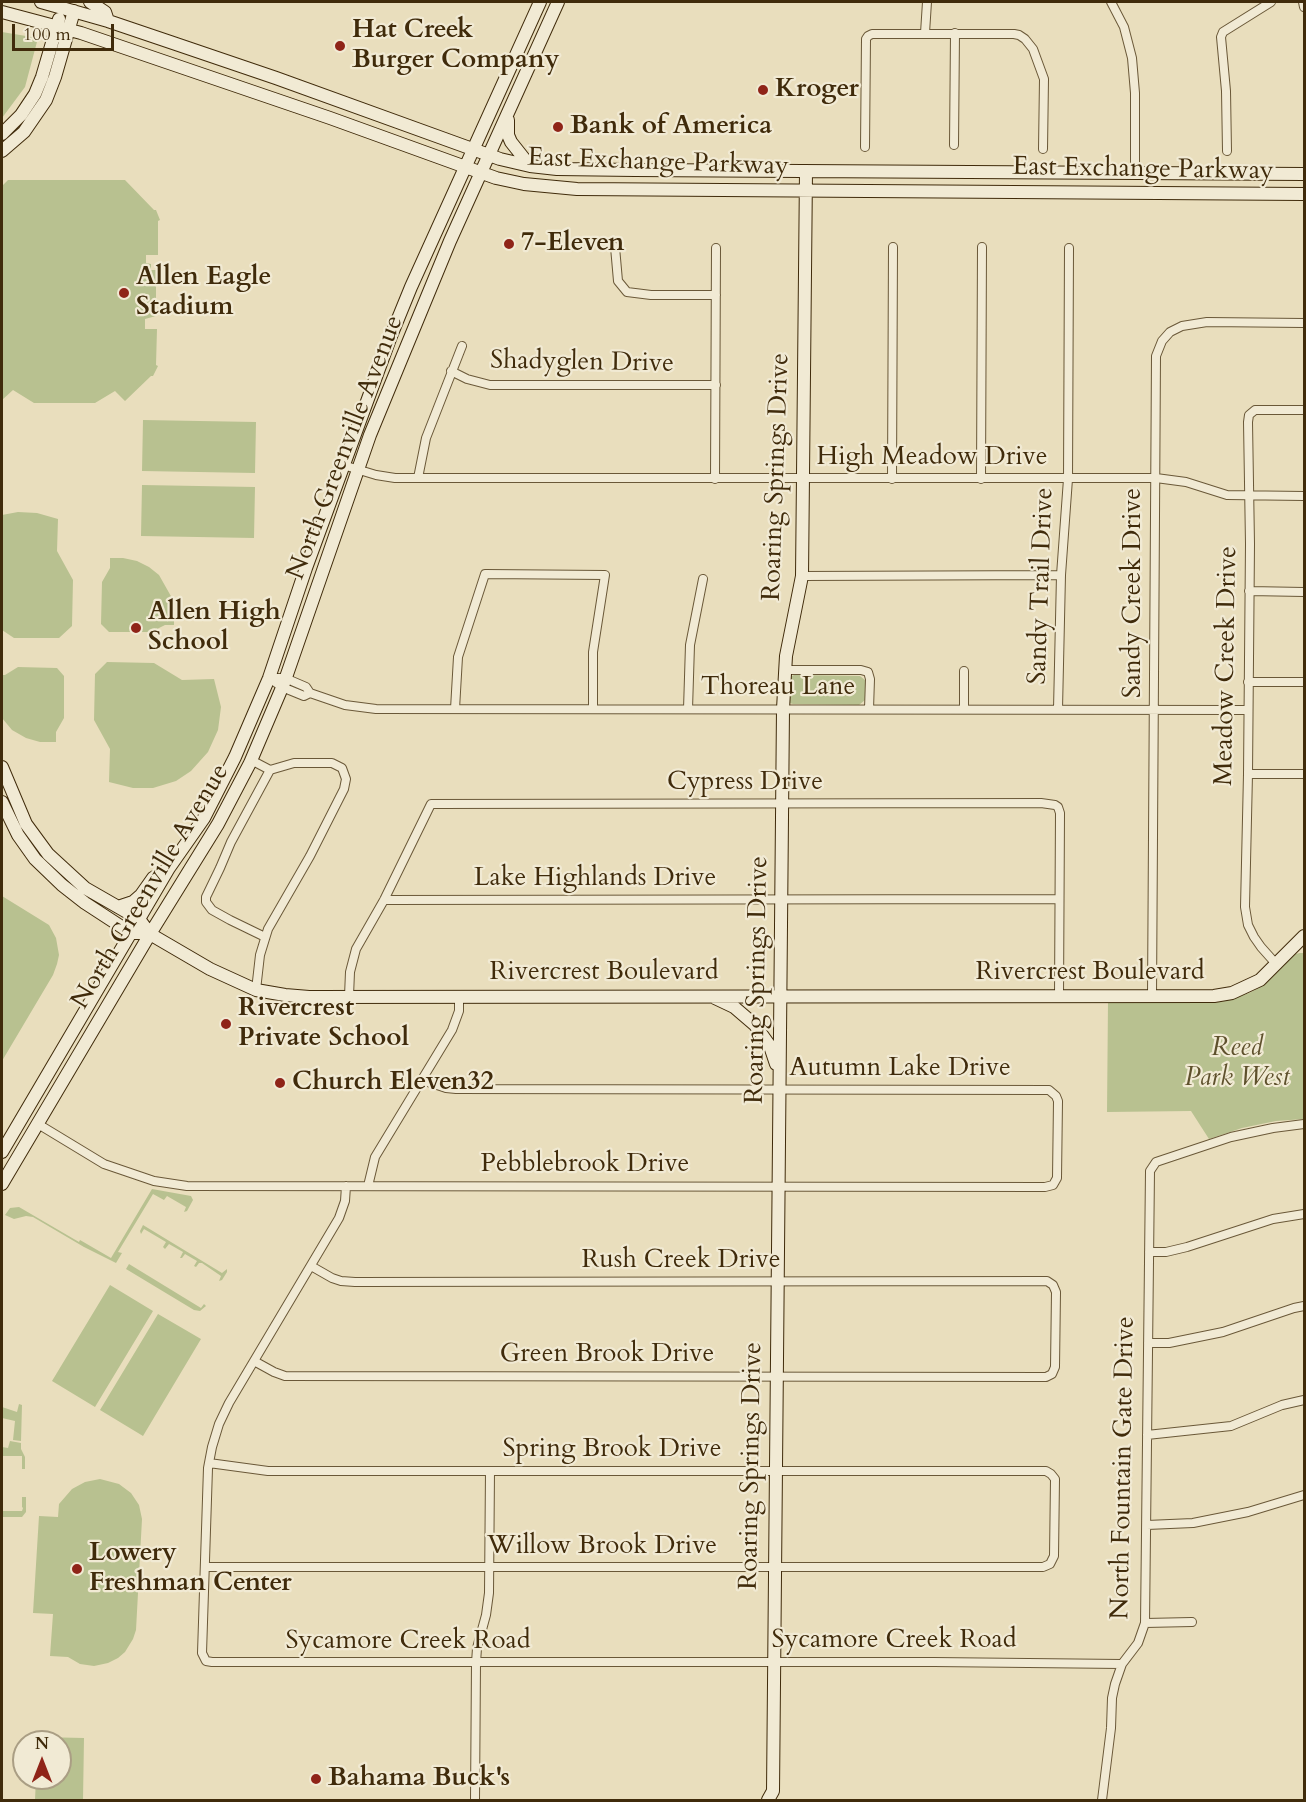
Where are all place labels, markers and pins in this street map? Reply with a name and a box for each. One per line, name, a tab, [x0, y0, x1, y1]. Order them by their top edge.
place label: Hat Creek Burger Company	[352, 15, 559, 76]
marker: Hat Creek Burger Company	[333, 39, 347, 53]
place label: Kroger	[775, 74, 859, 106]
marker: Kroger	[756, 83, 770, 97]
place label: Bank of America	[570, 111, 772, 143]
marker: Bank of America	[551, 120, 565, 134]
place label: 7-Eleven	[521, 228, 624, 260]
marker: 7-Eleven	[502, 237, 516, 251]
place label: Allen Eagle Stadium	[136, 262, 271, 324]
marker: Allen Eagle Stadium	[117, 286, 131, 300]
place label: Allen High School	[148, 597, 281, 658]
marker: Allen High School	[129, 621, 143, 635]
place label: Rivercrest Private School	[238, 993, 409, 1054]
marker: Rivercrest Private School	[219, 1017, 233, 1031]
place label: Church Eleven32	[292, 1067, 494, 1099]
marker: Church Eleven32	[273, 1076, 287, 1090]
place label: Lowery Freshman Center	[89, 1538, 292, 1600]
marker: Lowery Freshman Center	[70, 1562, 84, 1576]
place label: Bahama Buck's	[328, 1763, 510, 1795]
marker: Bahama Buck's	[309, 1772, 323, 1786]

